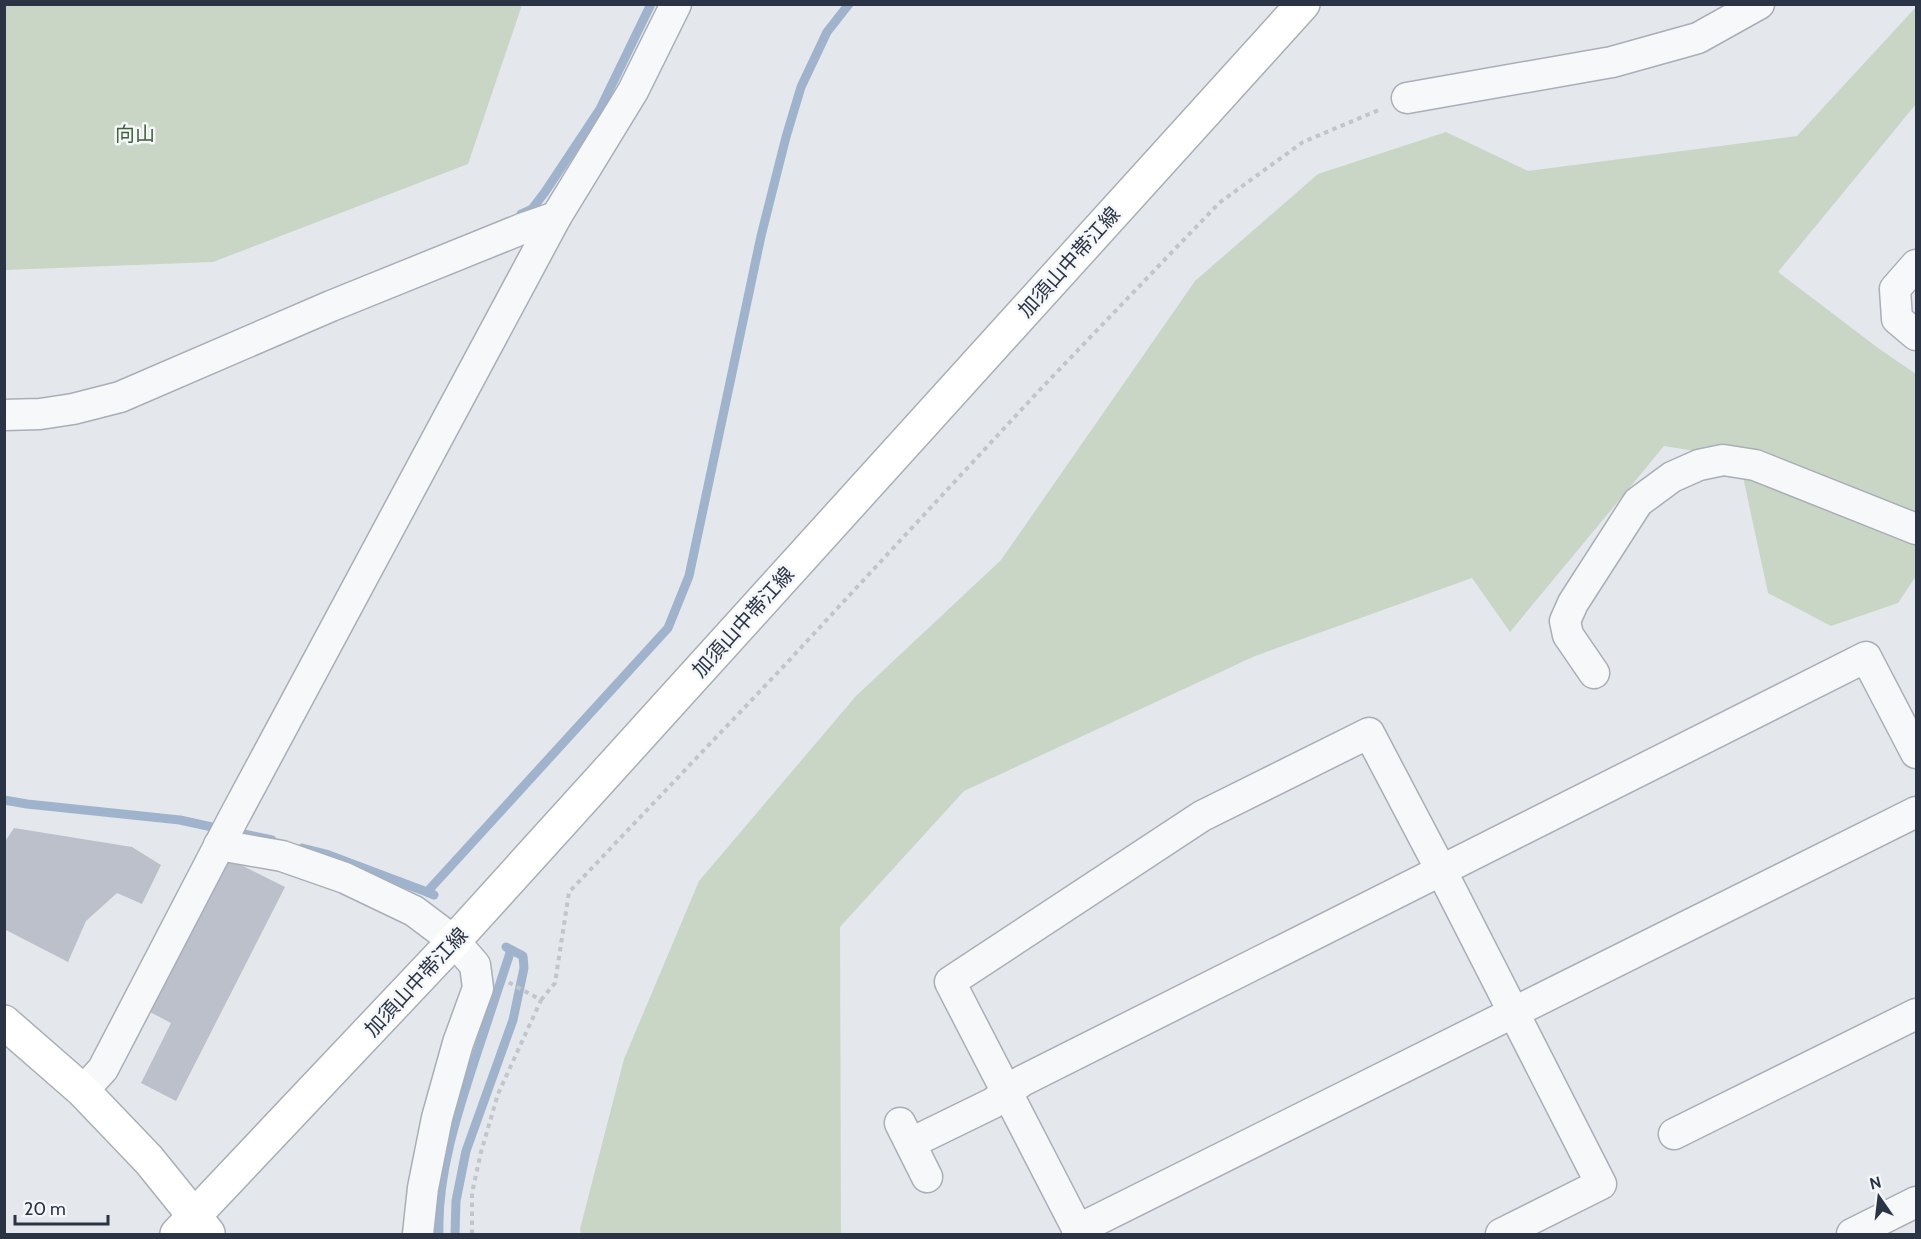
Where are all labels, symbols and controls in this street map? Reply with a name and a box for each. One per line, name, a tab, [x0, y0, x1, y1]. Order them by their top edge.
park label: 向山	[115, 122, 155, 146]
street label: 加須山中帯江線	[1013, 202, 1125, 322]
street label: 加須山中帯江線	[687, 562, 799, 682]
street label: 加須山中帯江線	[359, 923, 473, 1041]
north arrow	[1849, 1167, 1909, 1227]
text: N	[1868, 1172, 1883, 1194]
scale bar	[15, 1188, 108, 1226]
text: 20 m	[24, 1198, 66, 1220]

